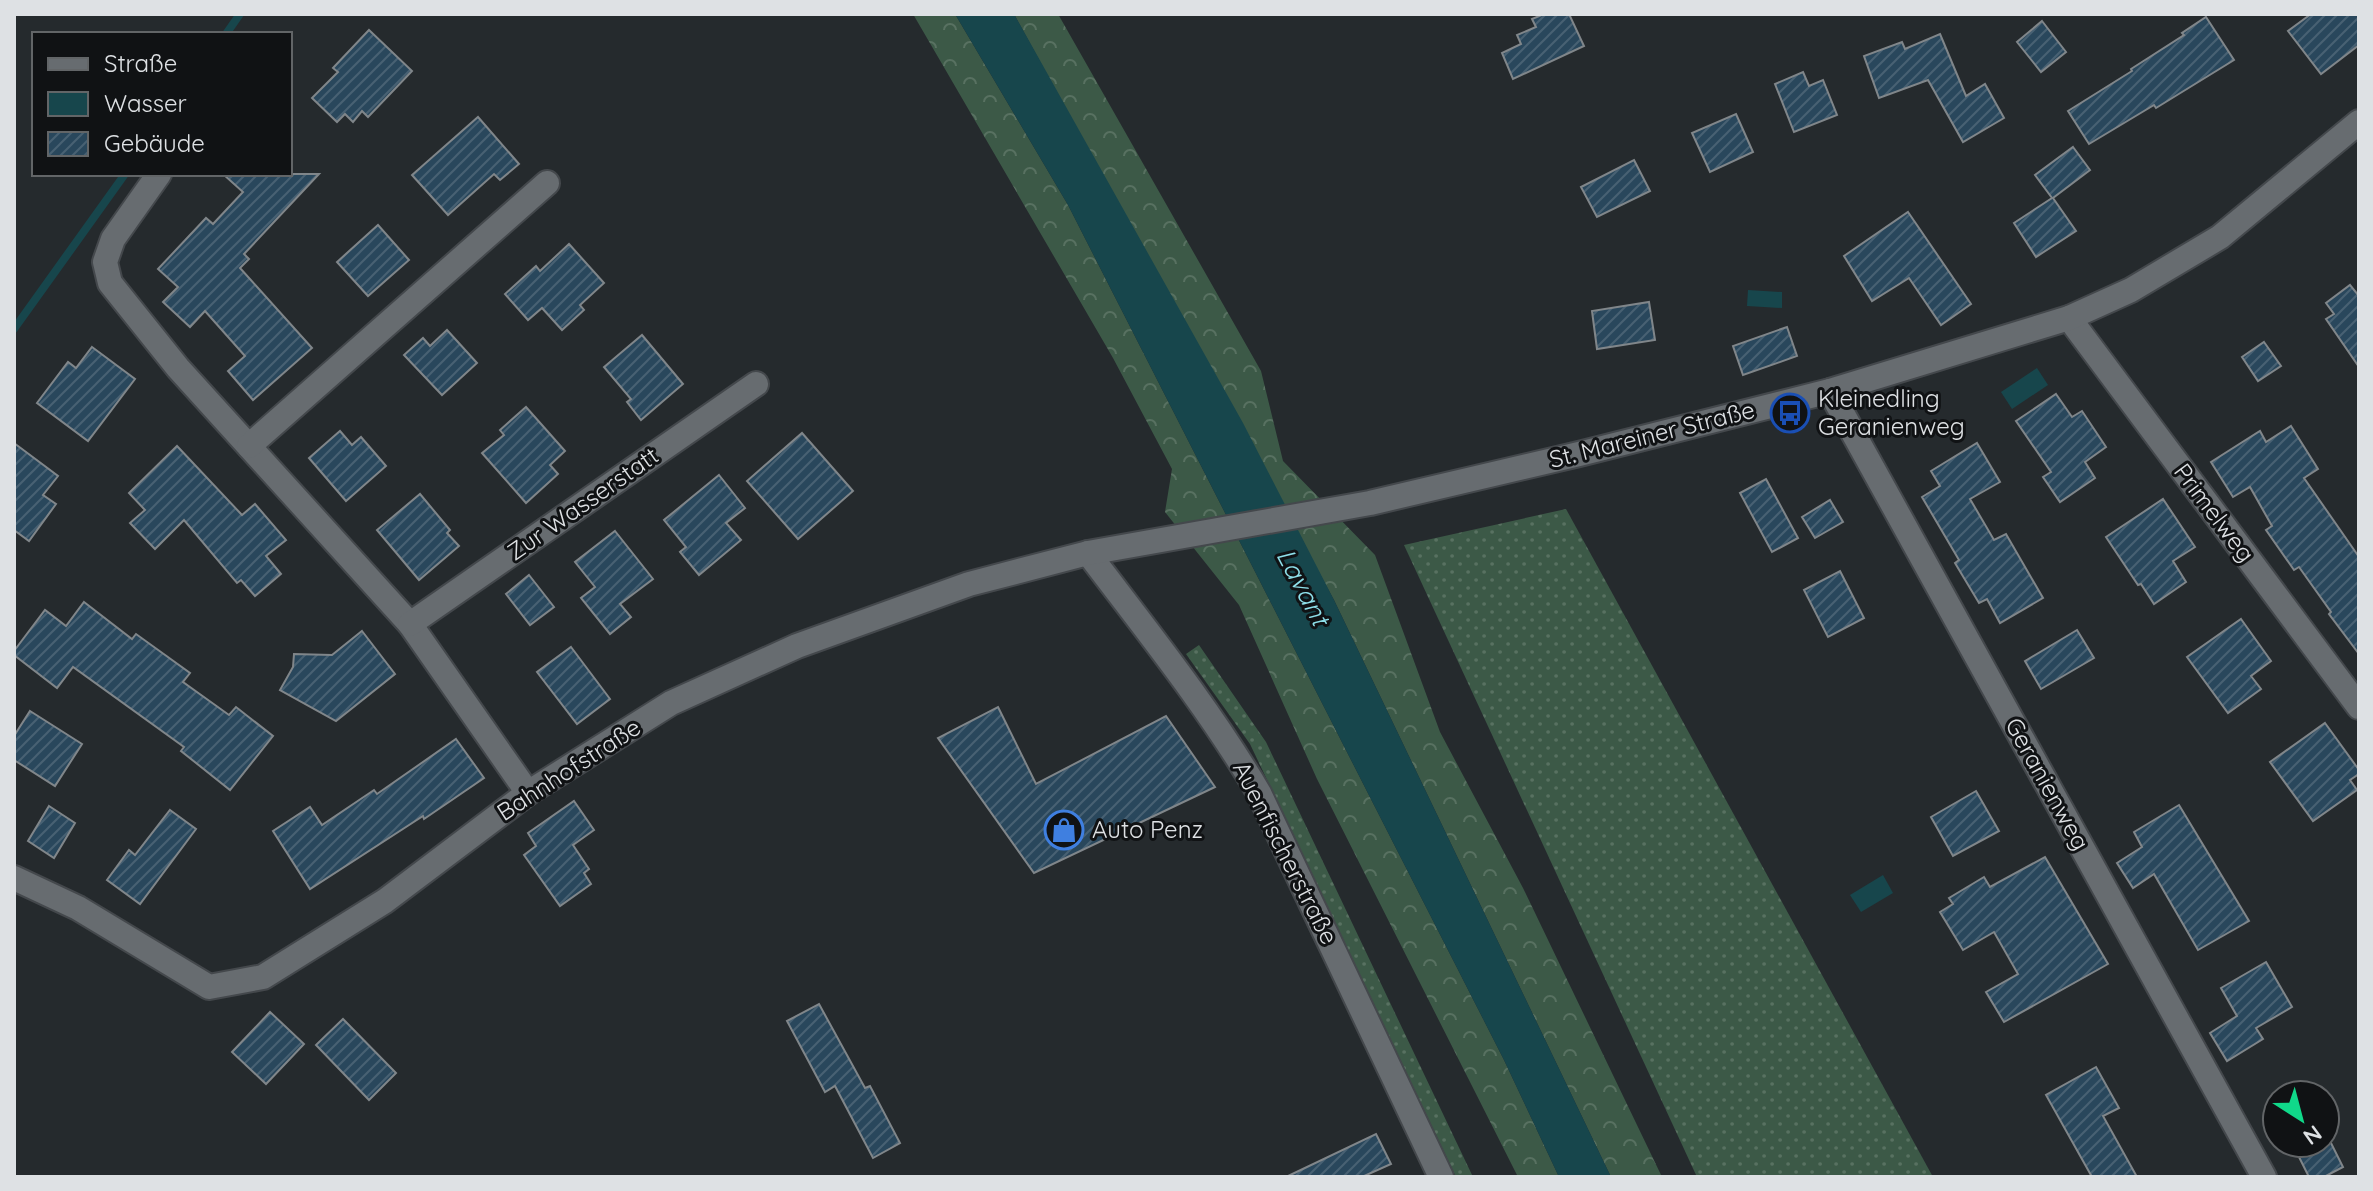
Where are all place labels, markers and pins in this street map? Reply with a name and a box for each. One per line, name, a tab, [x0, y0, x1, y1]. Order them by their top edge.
place label: Kleinedling Geranienweg	[1818, 383, 1965, 441]
bus stop icon: Kleinedling Geranienweg	[1769, 392, 1811, 434]
shop icon: Auto Penz	[1043, 809, 1085, 851]
place label: Auto Penz	[1092, 814, 1203, 844]

